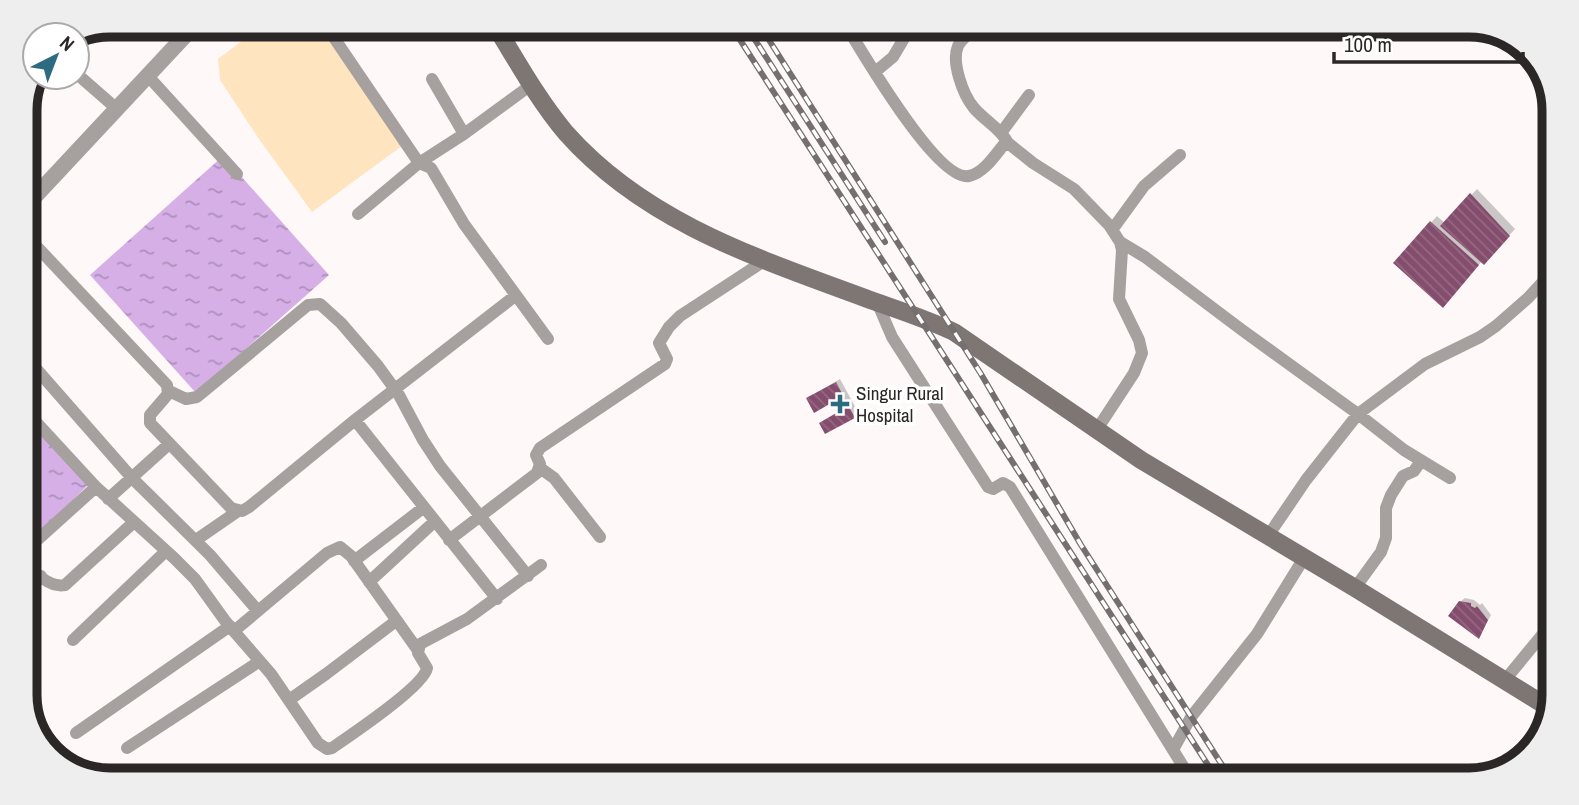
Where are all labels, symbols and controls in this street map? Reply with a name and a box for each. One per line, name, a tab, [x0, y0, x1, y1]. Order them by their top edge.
north arrow	[21, 21, 91, 91]
scale bar	[1334, 21, 1523, 65]
text: N	[54, 30, 80, 57]
text: 100 m	[1344, 30, 1392, 59]
place label: Singur Rural Hospital	[856, 380, 943, 428]
marker: Singur Rural Hospital	[830, 394, 850, 414]

